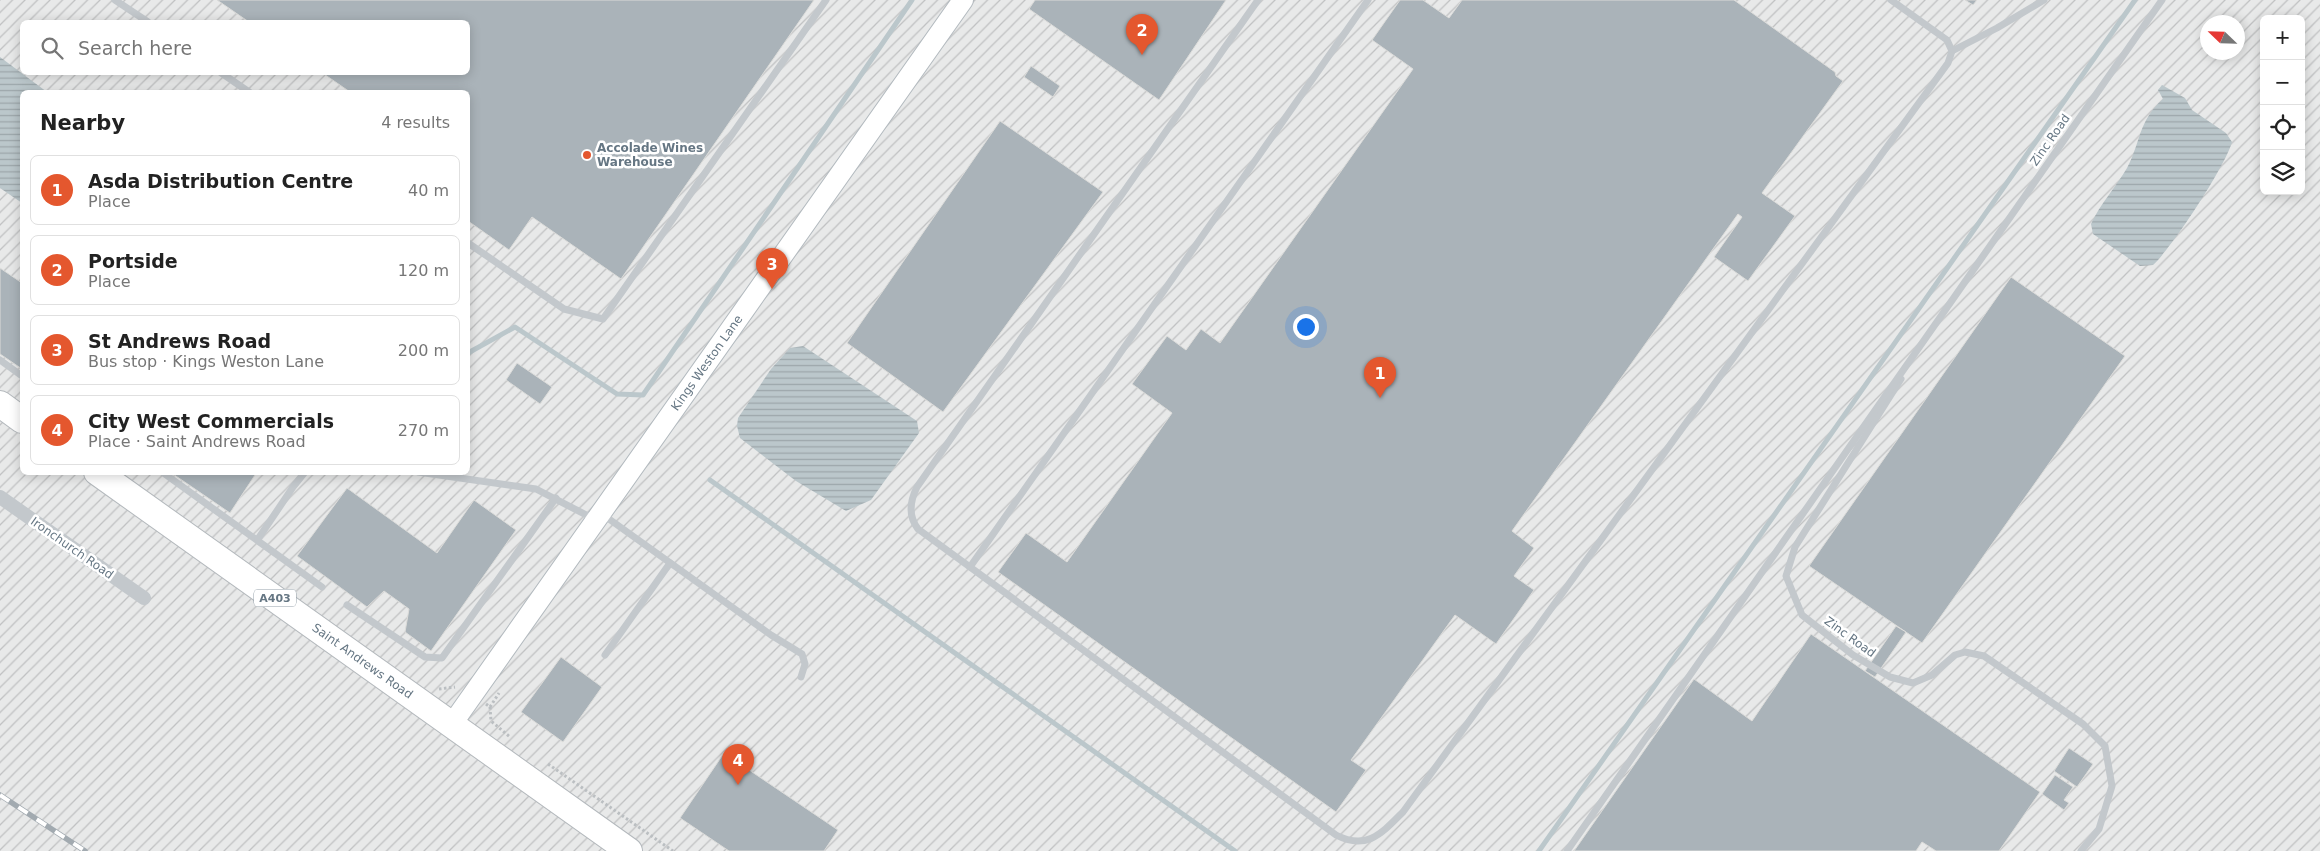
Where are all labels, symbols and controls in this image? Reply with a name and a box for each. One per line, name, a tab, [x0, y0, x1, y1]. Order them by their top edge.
pin: 2	[1126, 14, 1158, 55]
north arrow	[2200, 15, 2245, 60]
map controls	[2260, 15, 2305, 195]
button: +	[2260, 15, 2305, 60]
search box	[20, 20, 470, 75]
icon: search	[38, 34, 66, 62]
text: Search here	[78, 37, 192, 59]
button: −	[2260, 60, 2305, 105]
button: locate	[2260, 105, 2305, 150]
text: Nearby	[40, 111, 125, 135]
street label: Zinc Road	[2027, 112, 2073, 168]
text: 4 results	[381, 113, 450, 132]
place label: Accolade Wines Warehouse	[597, 141, 703, 169]
marker: Accolade Wines Warehouse	[581, 149, 593, 161]
button: layers	[2260, 150, 2305, 195]
text: Asda Distribution Centre	[88, 170, 353, 192]
text: 1	[51, 181, 63, 200]
text: 40 m	[408, 181, 449, 200]
text: Place	[88, 192, 131, 211]
pin: 3	[756, 248, 788, 289]
text: Portside	[88, 250, 178, 272]
text: 2	[51, 261, 63, 280]
text: 120 m	[398, 261, 449, 280]
text: Place	[88, 272, 131, 291]
street label: Kings Weston Lane	[668, 312, 745, 413]
your location	[1293, 314, 1319, 340]
text: St Andrews Road	[88, 330, 271, 352]
text: 3	[51, 341, 63, 360]
text: 200 m	[398, 341, 449, 360]
text: Bus stop · Kings Weston Lane	[88, 352, 324, 371]
pin: 1	[1364, 357, 1396, 398]
text: City West Commercials	[88, 410, 334, 432]
text: 4	[51, 421, 63, 440]
text: 270 m	[398, 421, 449, 440]
text: Place · Saint Andrews Road	[88, 432, 306, 451]
street label: Ironchurch Road	[28, 514, 116, 582]
road number: A403	[254, 590, 296, 606]
street label: Zinc Road	[1822, 614, 1878, 660]
street label: Saint Andrews Road	[310, 621, 415, 702]
pin: 4	[722, 744, 754, 785]

